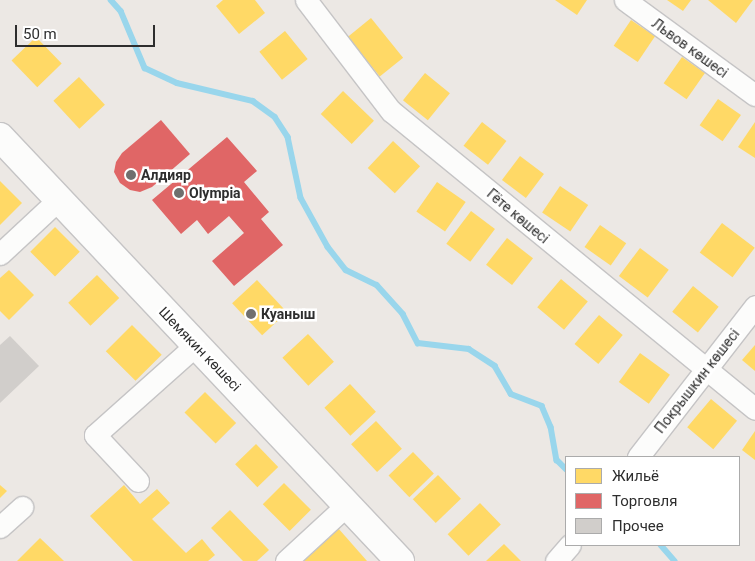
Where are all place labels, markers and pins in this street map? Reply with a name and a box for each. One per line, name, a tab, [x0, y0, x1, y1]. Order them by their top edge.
place label: Алдияр	[141, 167, 191, 183]
marker: Алдияр	[125, 169, 137, 181]
place label: Olympia	[189, 185, 241, 201]
marker: Olympia	[173, 187, 185, 199]
place label: Куаныш	[261, 306, 315, 322]
marker: Куаныш	[245, 308, 257, 320]

